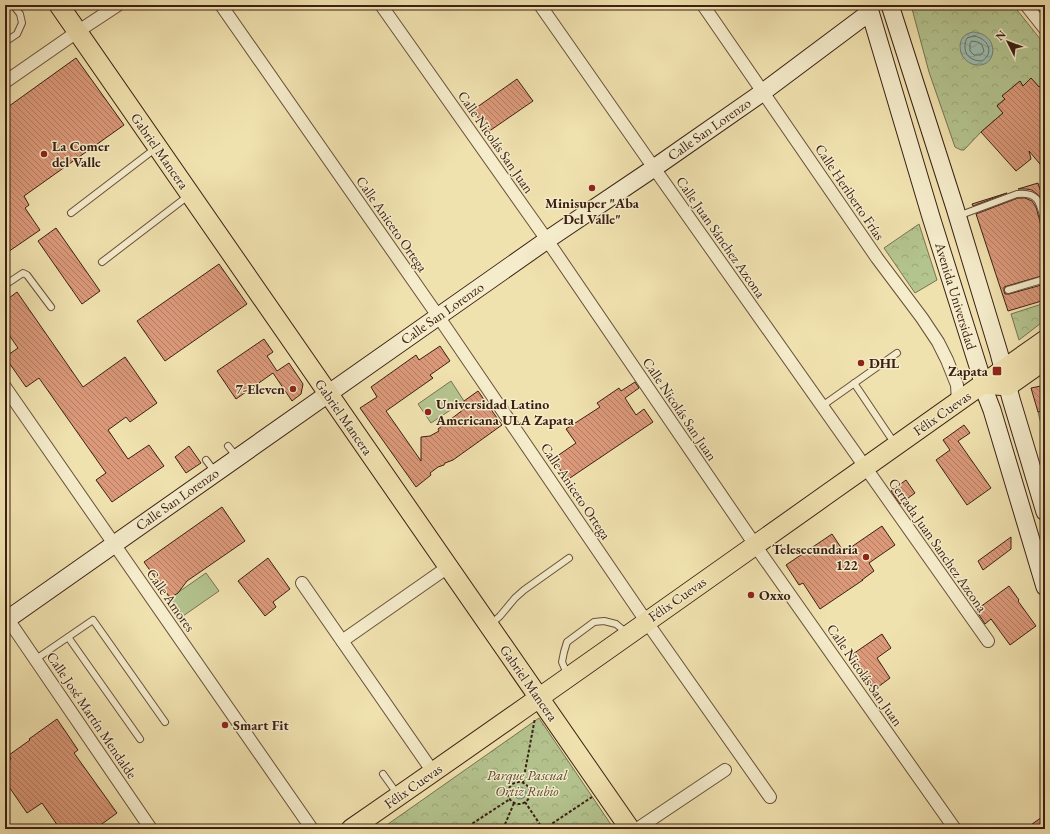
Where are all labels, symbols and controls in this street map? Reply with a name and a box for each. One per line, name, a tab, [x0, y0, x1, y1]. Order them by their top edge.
north arrow	[988, 22, 1028, 62]
text: N	[992, 27, 1009, 43]
street label: Calle Nicolás San Juan	[454, 87, 538, 197]
street label: Calle San Lorenzo	[664, 94, 754, 164]
street label: Gabriel Mancera	[127, 109, 193, 193]
place label: La Comer del Valle	[52, 137, 110, 171]
street label: Calle Heriberto Frías	[811, 140, 889, 244]
marker: La Comer del Valle	[39, 149, 49, 159]
street label: Calle Aniceto Ortega	[352, 173, 432, 276]
street label: Calle Juan Sánchez Azcona	[672, 173, 770, 302]
marker: Minisuper "Aba Del Valle"	[587, 183, 597, 193]
place label: Minisuper "Aba Del Valle"	[545, 194, 640, 228]
street label: Avenida Universidad	[931, 239, 981, 353]
street label: Calle San Lorenzo	[397, 278, 487, 348]
street label: Calle Nicolás San Juan	[639, 354, 722, 465]
place label: DHL	[869, 354, 900, 372]
marker: DHL	[856, 358, 866, 368]
place label: Zapata	[948, 362, 989, 380]
marker: Zapata	[991, 365, 1003, 377]
street label: Gabriel Mancera	[311, 375, 377, 459]
place label: 7-Eleven	[235, 380, 285, 398]
marker: 7-Eleven	[288, 384, 298, 394]
street label: Félix Cuevas	[910, 386, 975, 439]
place label: Universidad Latino Americana ULA Zapata	[435, 395, 575, 429]
marker: Universidad Latino Americana ULA Zapata	[423, 407, 433, 417]
street label: Calle Aniceto Ortega	[537, 439, 615, 543]
street label: Calle San Lorenzo	[132, 464, 222, 534]
street label: Cerrada Juan Sanchez Azcona	[885, 474, 991, 616]
place label: Telesecundaria 122	[772, 540, 859, 574]
marker: Telesecundaria 122	[861, 552, 871, 562]
street label: Calle Amores	[143, 565, 199, 635]
street label: Félix Cuevas	[645, 572, 710, 625]
place label: Oxxo	[759, 586, 790, 604]
marker: Oxxo	[746, 590, 756, 600]
street label: Calle Nicolás San Juan	[823, 620, 907, 730]
street label: Gabriel Mancera	[496, 641, 562, 725]
street label: Calle José Martín Mendalde	[43, 648, 142, 782]
place label: Smart Fit	[233, 716, 289, 734]
marker: Smart Fit	[220, 720, 230, 730]
street label: Félix Cuevas	[381, 759, 446, 812]
park label: Parque Pascual Ortiz Rubio	[487, 766, 568, 800]

